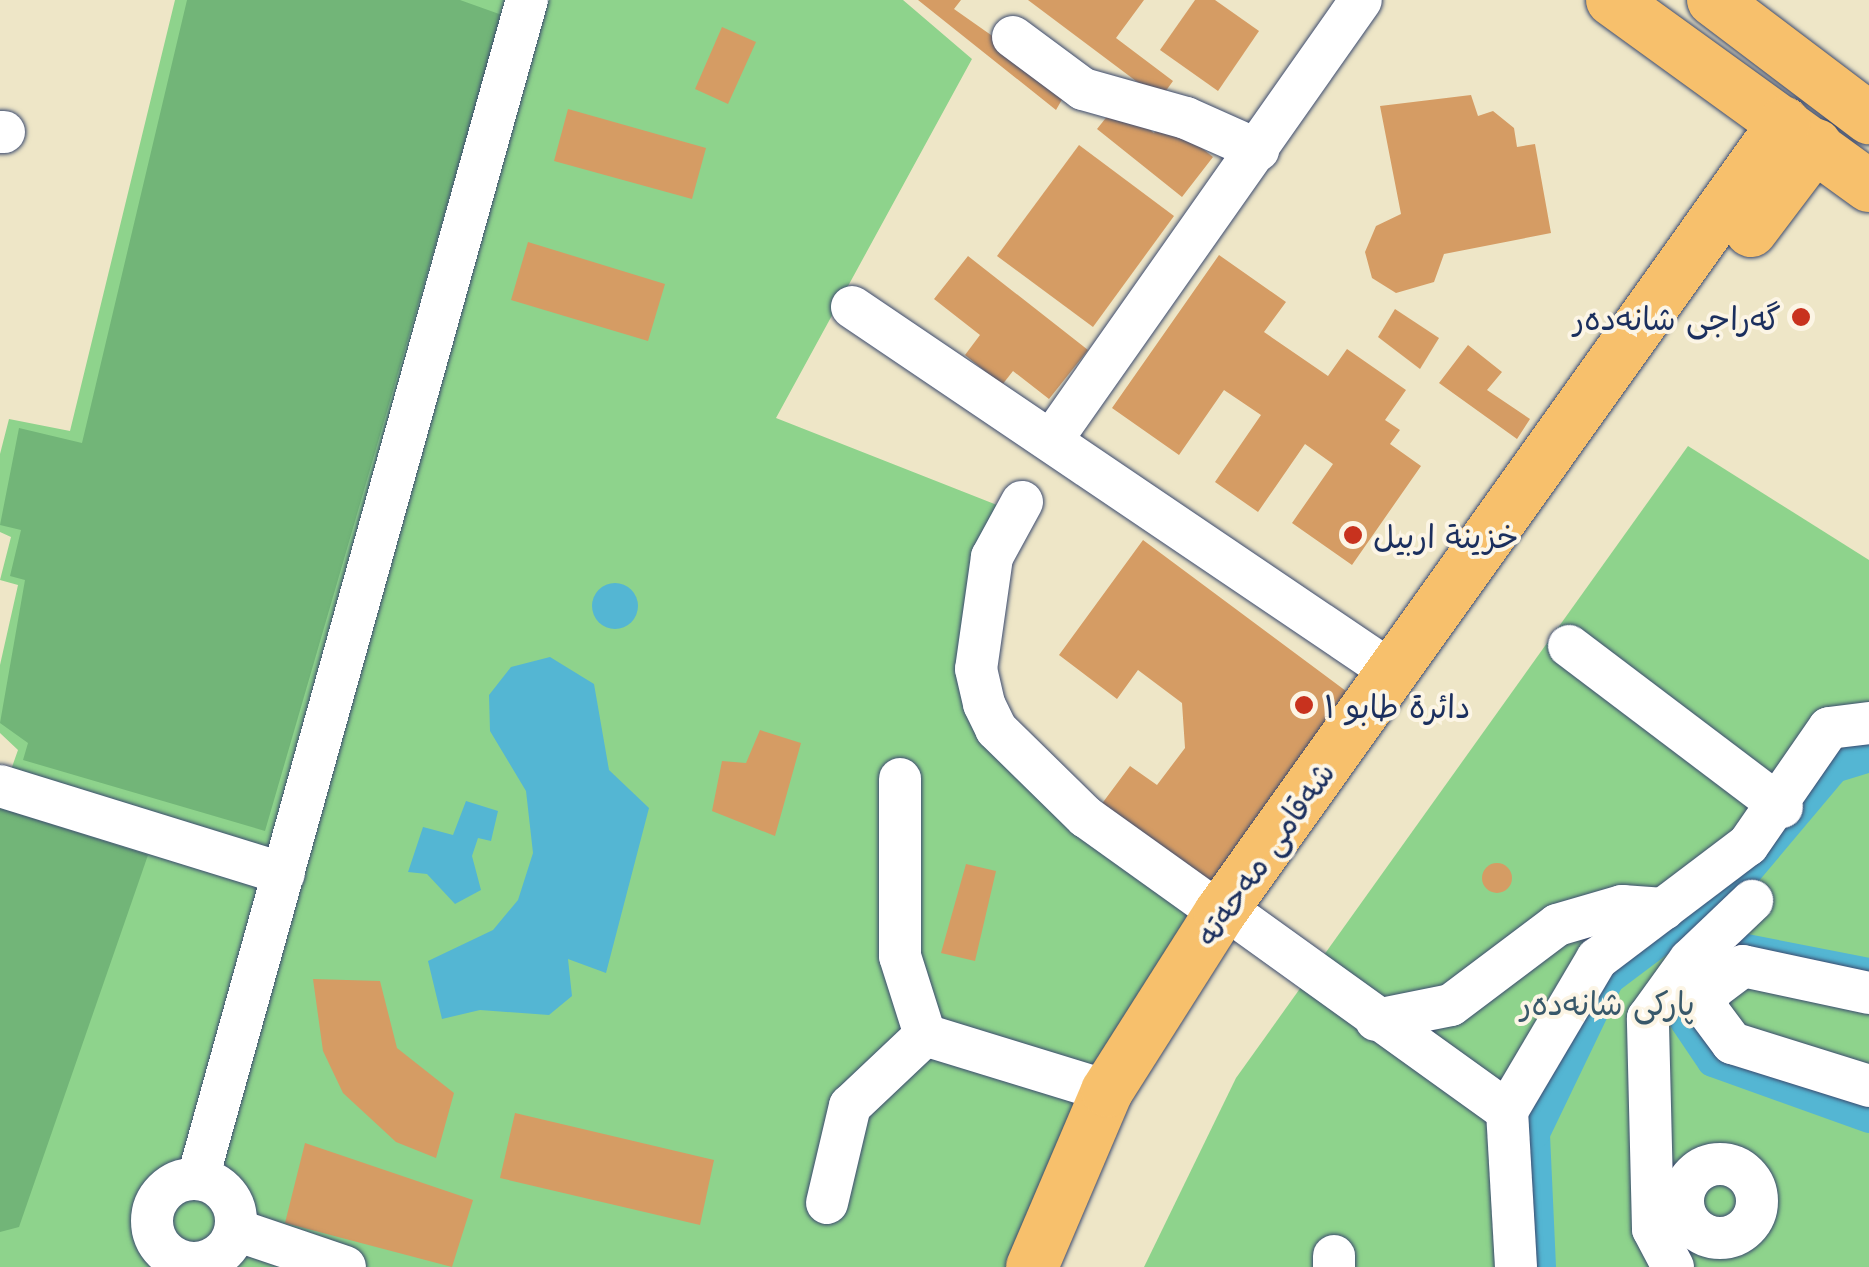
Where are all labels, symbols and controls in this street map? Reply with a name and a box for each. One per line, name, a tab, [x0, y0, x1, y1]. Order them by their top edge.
place label: گەراجی شانەدەر	[1572, 298, 1781, 336]
marker: گەراجی شانەدەر	[1790, 306, 1812, 328]
place label: خزينة اربيل	[1373, 516, 1519, 554]
marker: خزينة اربيل	[1342, 524, 1364, 546]
place label: دائرة طابو ١	[1324, 686, 1470, 724]
marker: دائرة طابو ١	[1293, 694, 1315, 716]
street label: شەقامی مەحەتە	[1186, 754, 1342, 952]
park label: پارکی شانەدەر	[1519, 983, 1695, 1021]

